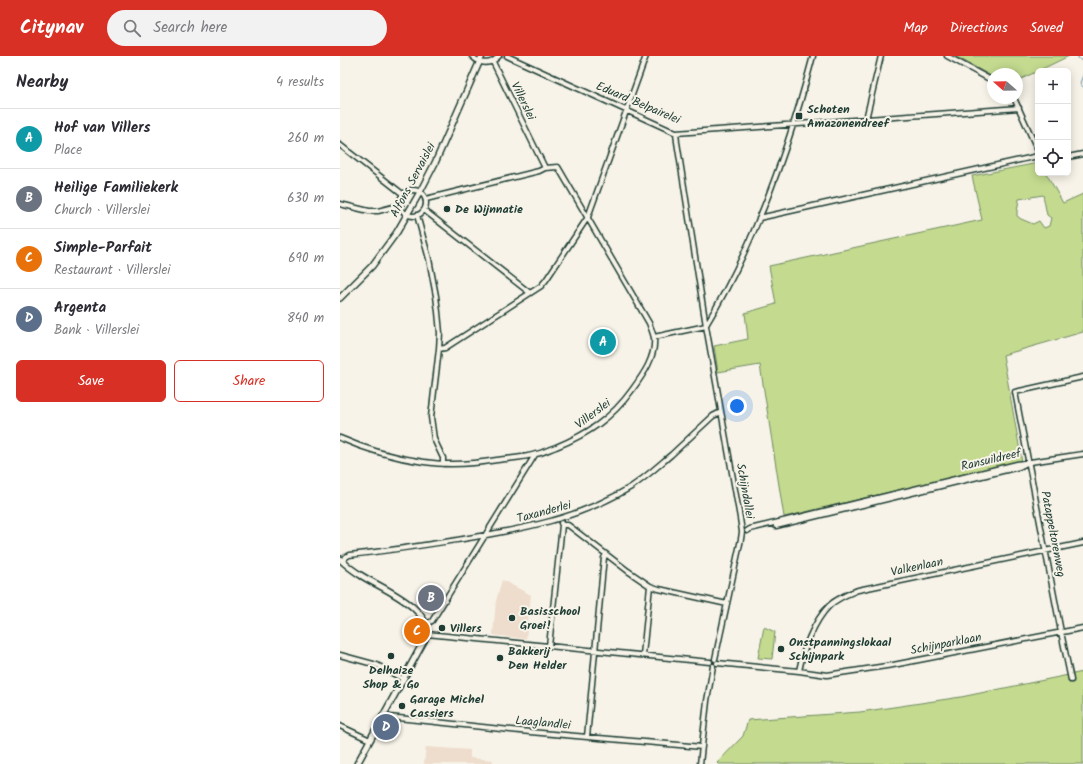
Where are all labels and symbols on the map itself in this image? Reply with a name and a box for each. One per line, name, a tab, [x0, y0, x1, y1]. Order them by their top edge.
north arrow	[987, 68, 1023, 104]
street label: Eduard Belpairelei	[593, 77, 684, 130]
street label: Villerslei	[506, 78, 541, 125]
place label: Schoten Amazonendreef	[807, 100, 890, 133]
marker: Schoten Amazonendreef	[794, 111, 804, 121]
street label: Alfons Servaislei	[385, 138, 441, 221]
place label: De Wijnnatie	[455, 200, 523, 219]
marker: De Wijnnatie	[442, 204, 452, 214]
pin: A	[590, 327, 616, 357]
street label: Villerslei	[571, 393, 616, 434]
your location	[727, 396, 747, 416]
street label: Ransuildreef	[959, 444, 1024, 476]
street label: Schijndallei	[731, 462, 759, 521]
street label: Patappeltorenweg	[1035, 489, 1071, 579]
street label: Taxanderlei	[515, 495, 574, 528]
street label: Valkenlaan	[889, 552, 945, 582]
pin: B	[418, 583, 444, 613]
place label: Basisschool Groei!	[520, 602, 581, 635]
marker: Basisschool Groei!	[507, 613, 517, 623]
pin: C	[404, 616, 430, 646]
place label: Villers	[450, 619, 482, 638]
marker: Villers	[437, 623, 447, 633]
street label: Schijnparklaan	[909, 628, 983, 660]
place label: Onstpanningslokaal Schijnpark	[789, 633, 892, 666]
place label: Bakkerij Den Helder	[508, 642, 567, 675]
marker: Onstpanningslokaal Schijnpark	[776, 644, 786, 654]
marker: Delhaize Shop & Go	[386, 651, 396, 661]
marker: Bakkerij Den Helder	[495, 653, 505, 663]
place label: Delhaize Shop & Go	[363, 661, 420, 694]
place label: Garage Michel Cassiers	[410, 690, 485, 723]
marker: Garage Michel Cassiers	[397, 701, 407, 711]
street label: Laaglandlei	[514, 711, 573, 735]
pin: D	[373, 712, 399, 742]

